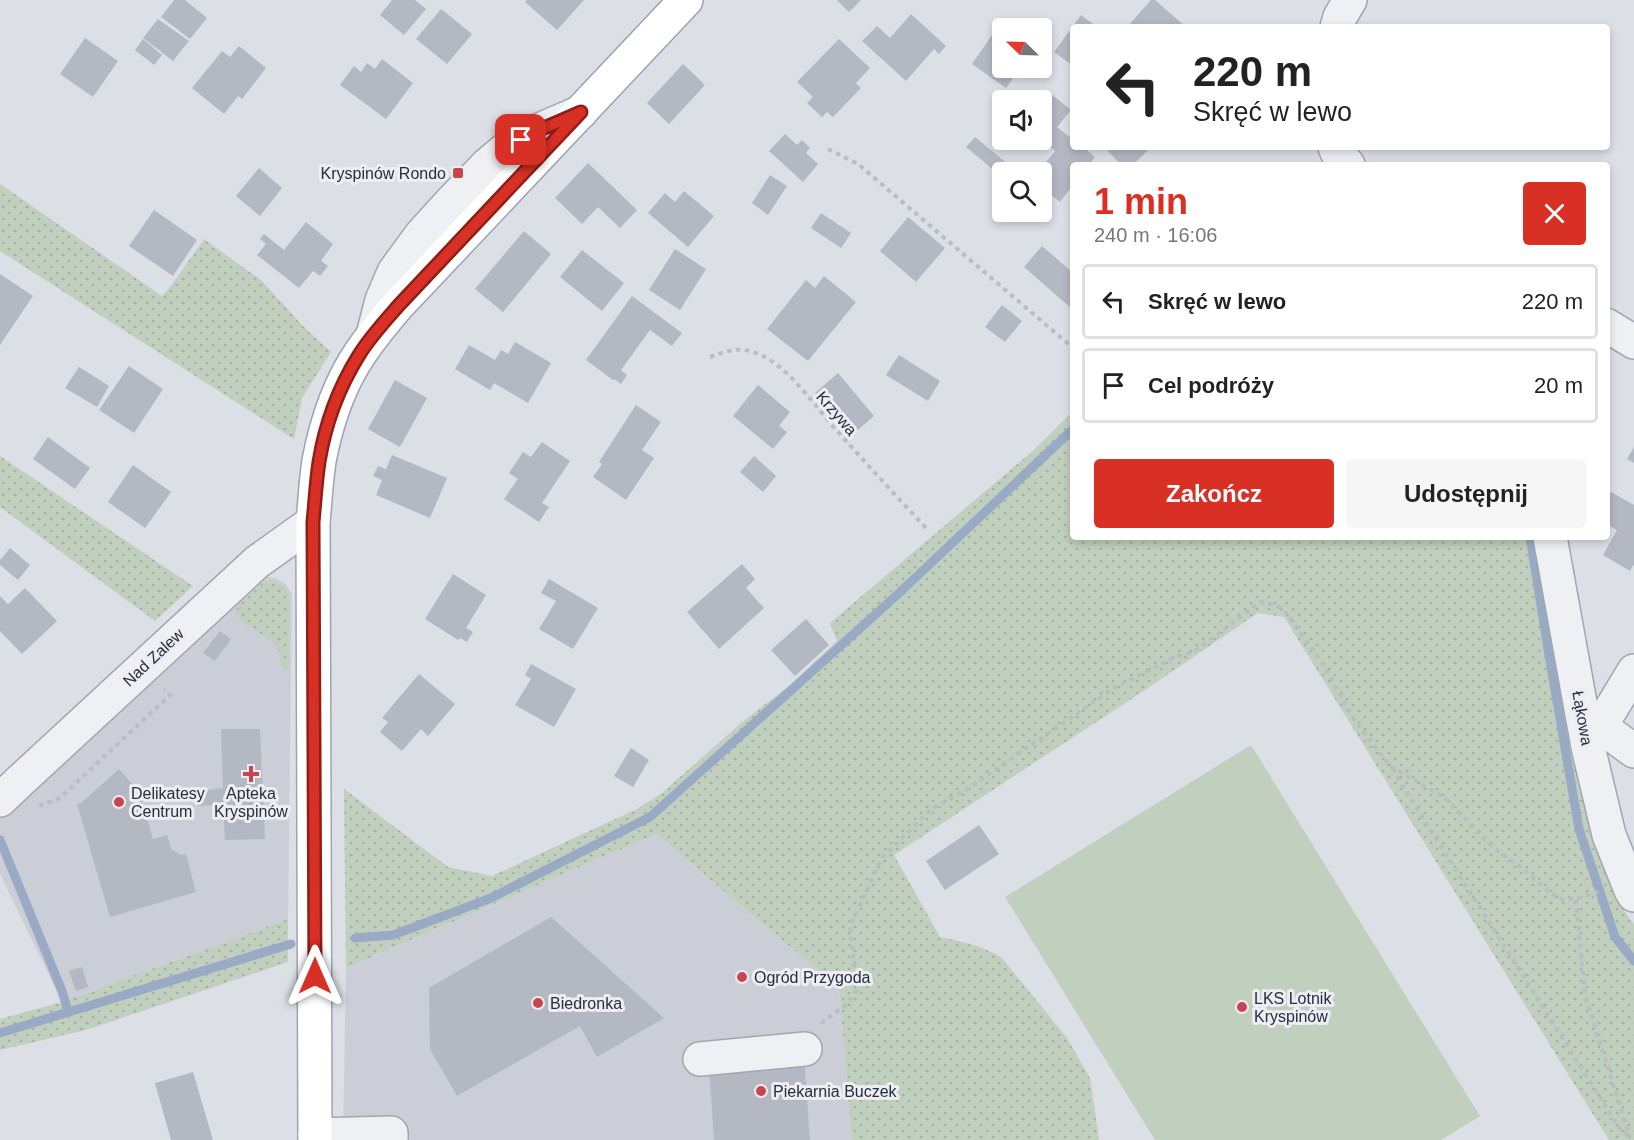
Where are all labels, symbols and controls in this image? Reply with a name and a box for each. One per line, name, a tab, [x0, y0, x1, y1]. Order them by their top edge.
north arrow	[992, 18, 1052, 78]
map controls	[992, 18, 1052, 222]
icon: left	[1094, 48, 1172, 126]
text: 220 m	[1193, 48, 1312, 95]
button: sound	[992, 90, 1052, 150]
text: Skręć w lewo	[1193, 97, 1352, 127]
pin	[495, 114, 546, 165]
icon: arrive	[504, 123, 537, 156]
button: search	[992, 162, 1052, 222]
place label: Kryspinów Rondo	[321, 165, 446, 182]
marker: Kryspinów Rondo	[451, 166, 465, 180]
text: 1 min	[1094, 181, 1188, 222]
button: close	[1523, 182, 1586, 245]
text: 240 m · 16:06	[1094, 224, 1217, 246]
icon: left	[1097, 285, 1130, 318]
text: Skręć w lewo	[1148, 289, 1286, 314]
text: 220 m	[1522, 289, 1583, 314]
icon: arrive	[1097, 369, 1130, 402]
text: Cel podróży	[1148, 373, 1274, 398]
text: 20 m	[1534, 373, 1583, 398]
street label: Krzywa	[813, 388, 860, 439]
button: Zakończ	[1094, 459, 1334, 528]
button: Udostępnij	[1346, 459, 1586, 528]
street label: Nad Zalew	[120, 625, 187, 690]
street label: Łąkowa	[1569, 689, 1596, 747]
marker: Apteka Kryspinów	[244, 767, 258, 781]
place label: Delikatesy Centrum	[131, 785, 205, 820]
place label: Apteka Kryspinów	[214, 785, 288, 820]
marker: Delikatesy Centrum	[112, 795, 126, 809]
position arrow	[283, 944, 347, 1008]
place label: Ogród Przygoda	[754, 969, 871, 986]
marker: Ogród Przygoda	[735, 970, 749, 984]
place label: LKS Lotnik Kryspinów	[1254, 990, 1332, 1025]
place label: Biedronka	[550, 995, 622, 1012]
marker: Biedronka	[531, 996, 545, 1010]
marker: LKS Lotnik Kryspinów	[1235, 1000, 1249, 1014]
place label: Piekarnia Buczek	[773, 1083, 898, 1100]
marker: Piekarnia Buczek	[754, 1084, 768, 1098]

